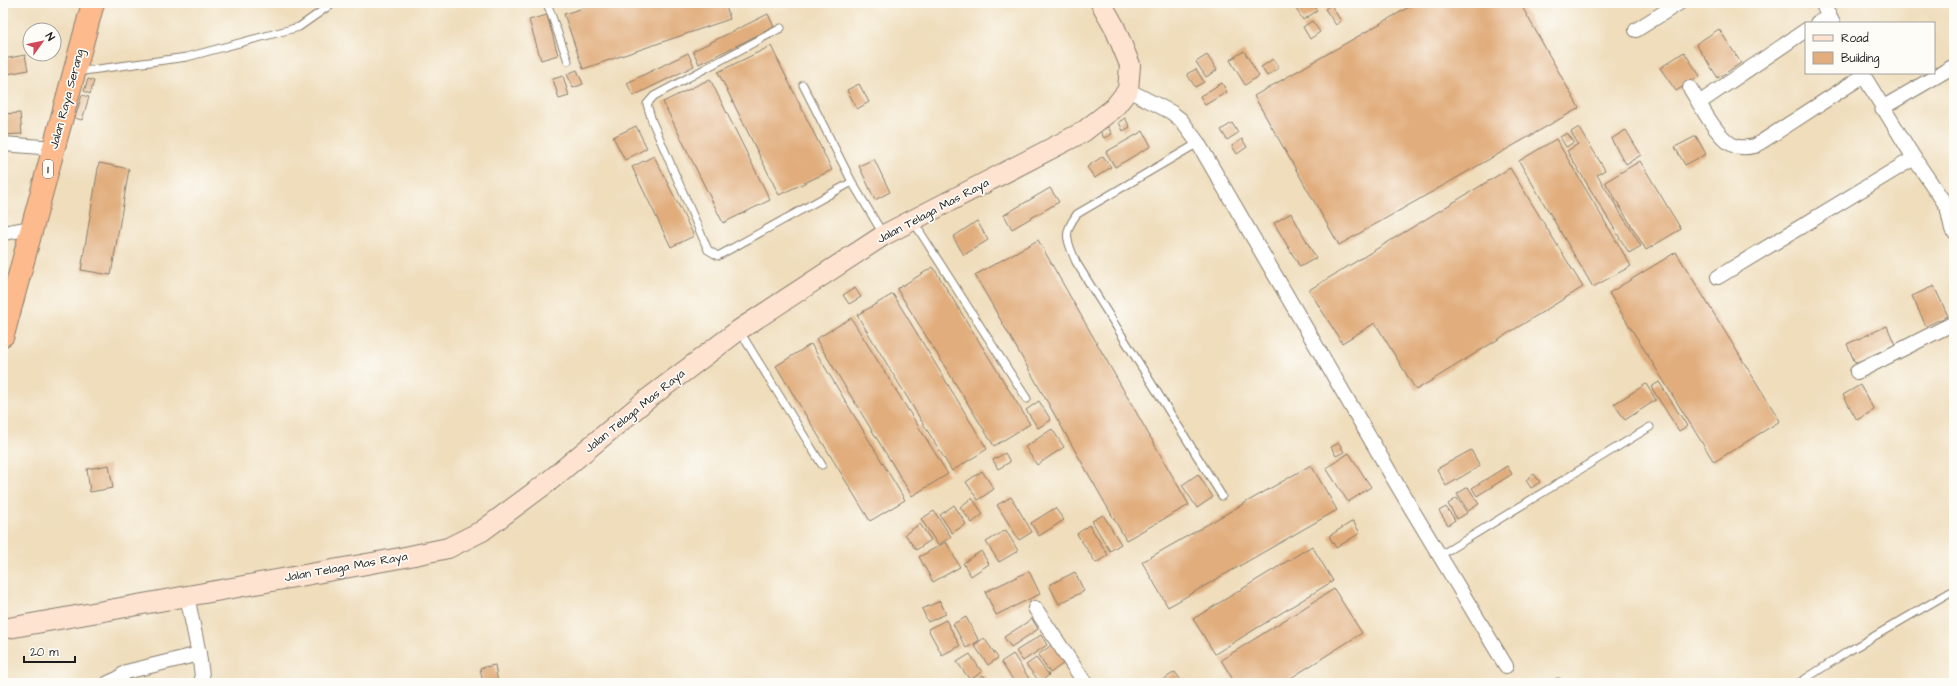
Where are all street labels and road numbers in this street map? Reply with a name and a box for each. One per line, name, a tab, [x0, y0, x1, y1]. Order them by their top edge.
street label: Jalan Raya Serang	[46, 47, 89, 151]
road number: 1	[43, 160, 53, 178]
street label: Jalan Telaga Mas Raya	[874, 174, 992, 249]
street label: Jalan Telaga Mas Raya	[581, 365, 689, 458]
street label: Jalan Telaga Mas Raya	[283, 548, 409, 587]

